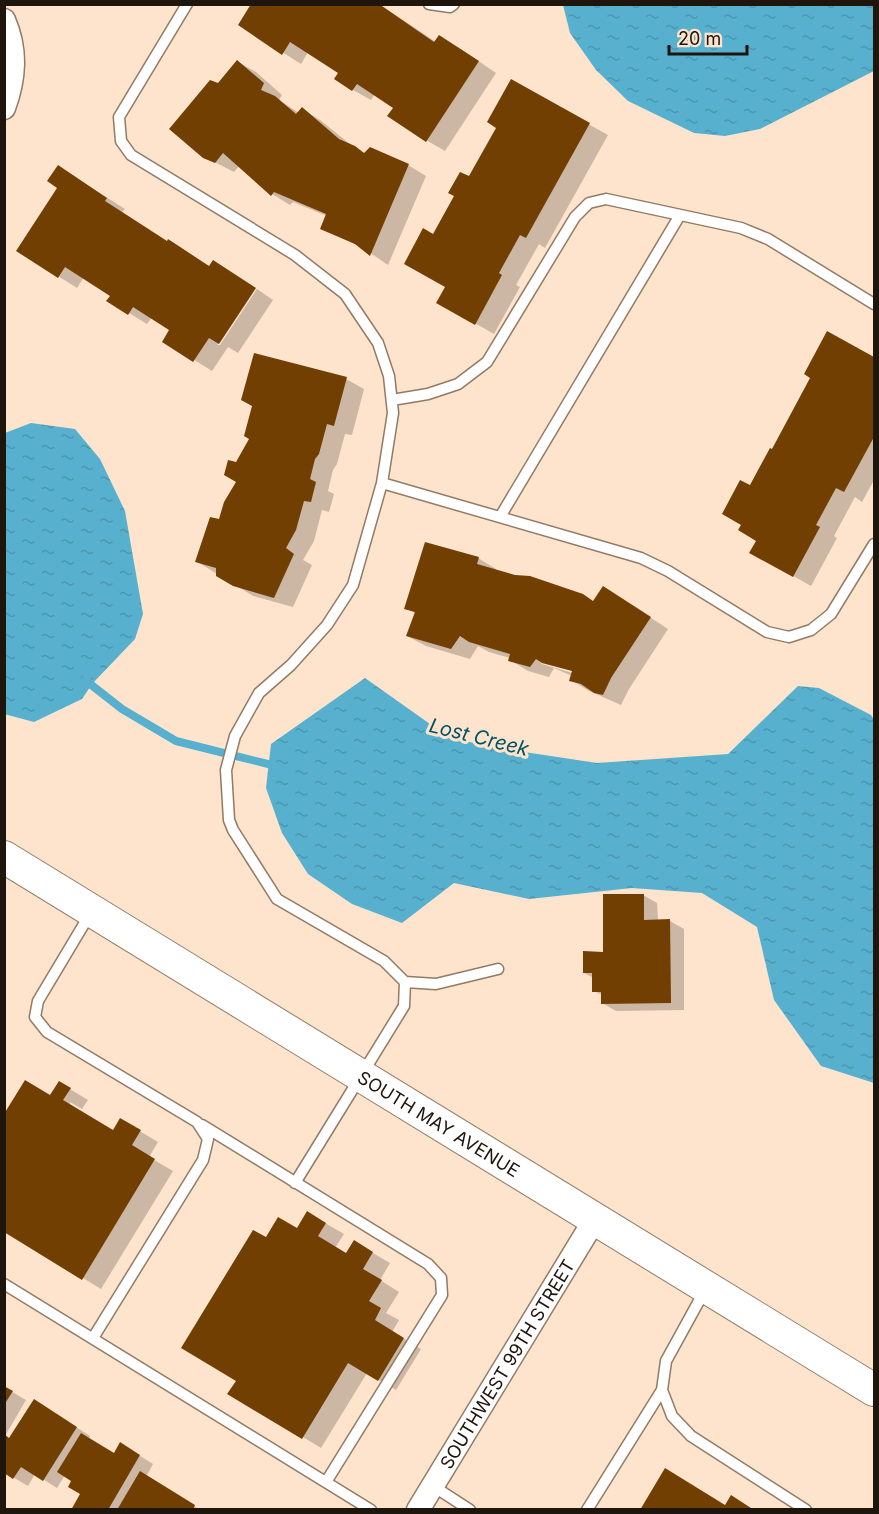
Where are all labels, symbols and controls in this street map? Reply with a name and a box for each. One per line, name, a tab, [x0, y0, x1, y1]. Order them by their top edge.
scale bar	[669, 18, 747, 56]
text: 20 m	[678, 28, 721, 49]
water label: Lost Creek	[427, 713, 532, 761]
street label: SOUTH MAY AVENUE	[354, 1066, 524, 1181]
street label: SOUTHWEST 99TH STREET	[435, 1255, 578, 1472]

